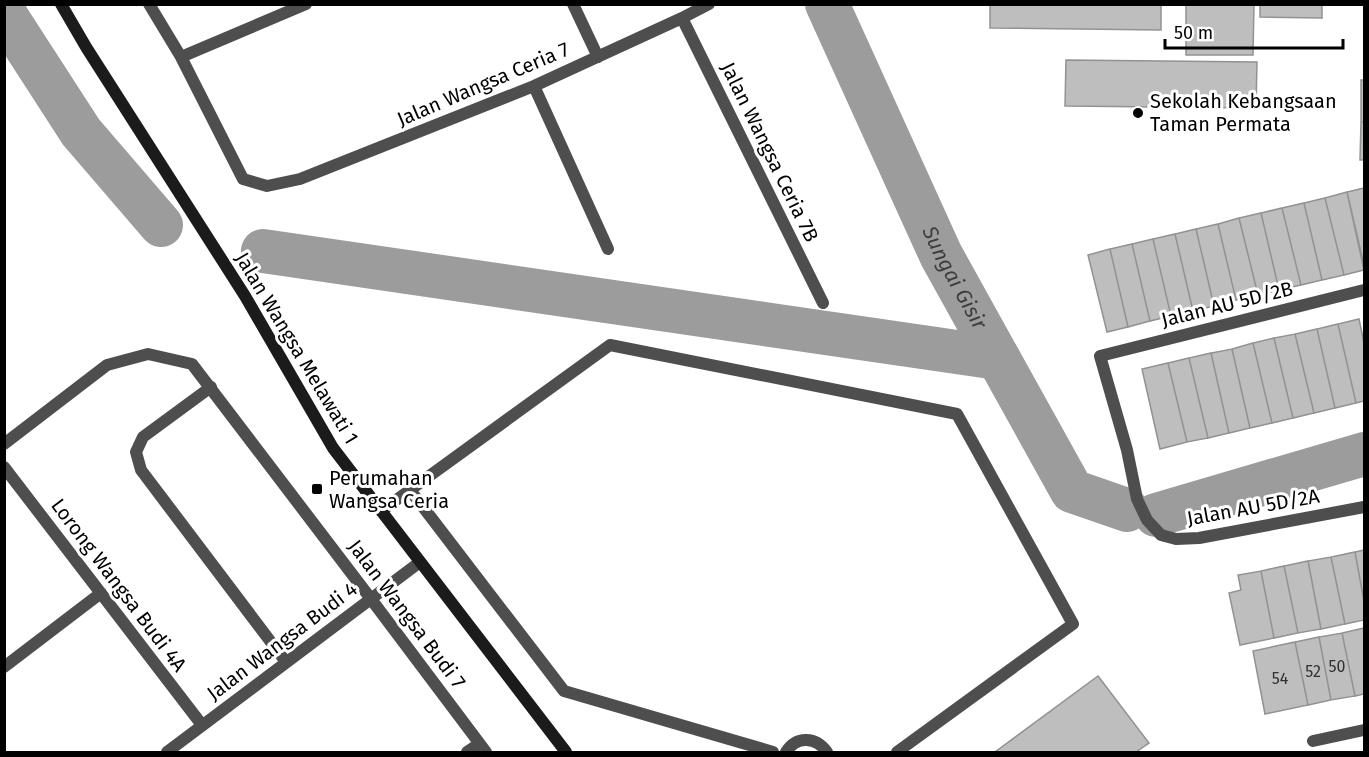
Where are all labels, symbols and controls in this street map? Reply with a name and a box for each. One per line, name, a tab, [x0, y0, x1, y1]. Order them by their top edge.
scale bar	[1165, 12, 1344, 50]
text: 50 m	[1174, 22, 1213, 44]
street label: Jalan Wangsa Ceria 7	[393, 37, 573, 131]
street label: Jalan Wangsa Ceria 7B	[716, 58, 824, 246]
place label: Sekolah Kebangsaan Taman Permata	[1150, 89, 1337, 136]
marker: Sekolah Kebangsaan Taman Permata	[1131, 106, 1145, 120]
water label: Sungai Gisir	[916, 221, 993, 335]
street label: Jalan Wangsa Melawati 1	[230, 248, 364, 448]
street label: Jalan AU 5D/2B	[1159, 276, 1295, 332]
place label: Perumahan Wangsa Ceria	[329, 466, 449, 513]
marker: Perumahan Wangsa Ceria	[310, 482, 324, 496]
street label: Jalan AU 5D/2A	[1185, 483, 1322, 530]
street label: Lorong Wangsa Budi 4A	[46, 494, 192, 677]
street label: Jalan Wangsa Budi 7	[343, 535, 471, 693]
street label: Jalan Wangsa Budi 4	[202, 576, 362, 705]
house number: 50	[1329, 657, 1346, 676]
house number: 52	[1305, 662, 1321, 681]
house number: 54	[1272, 669, 1289, 688]

